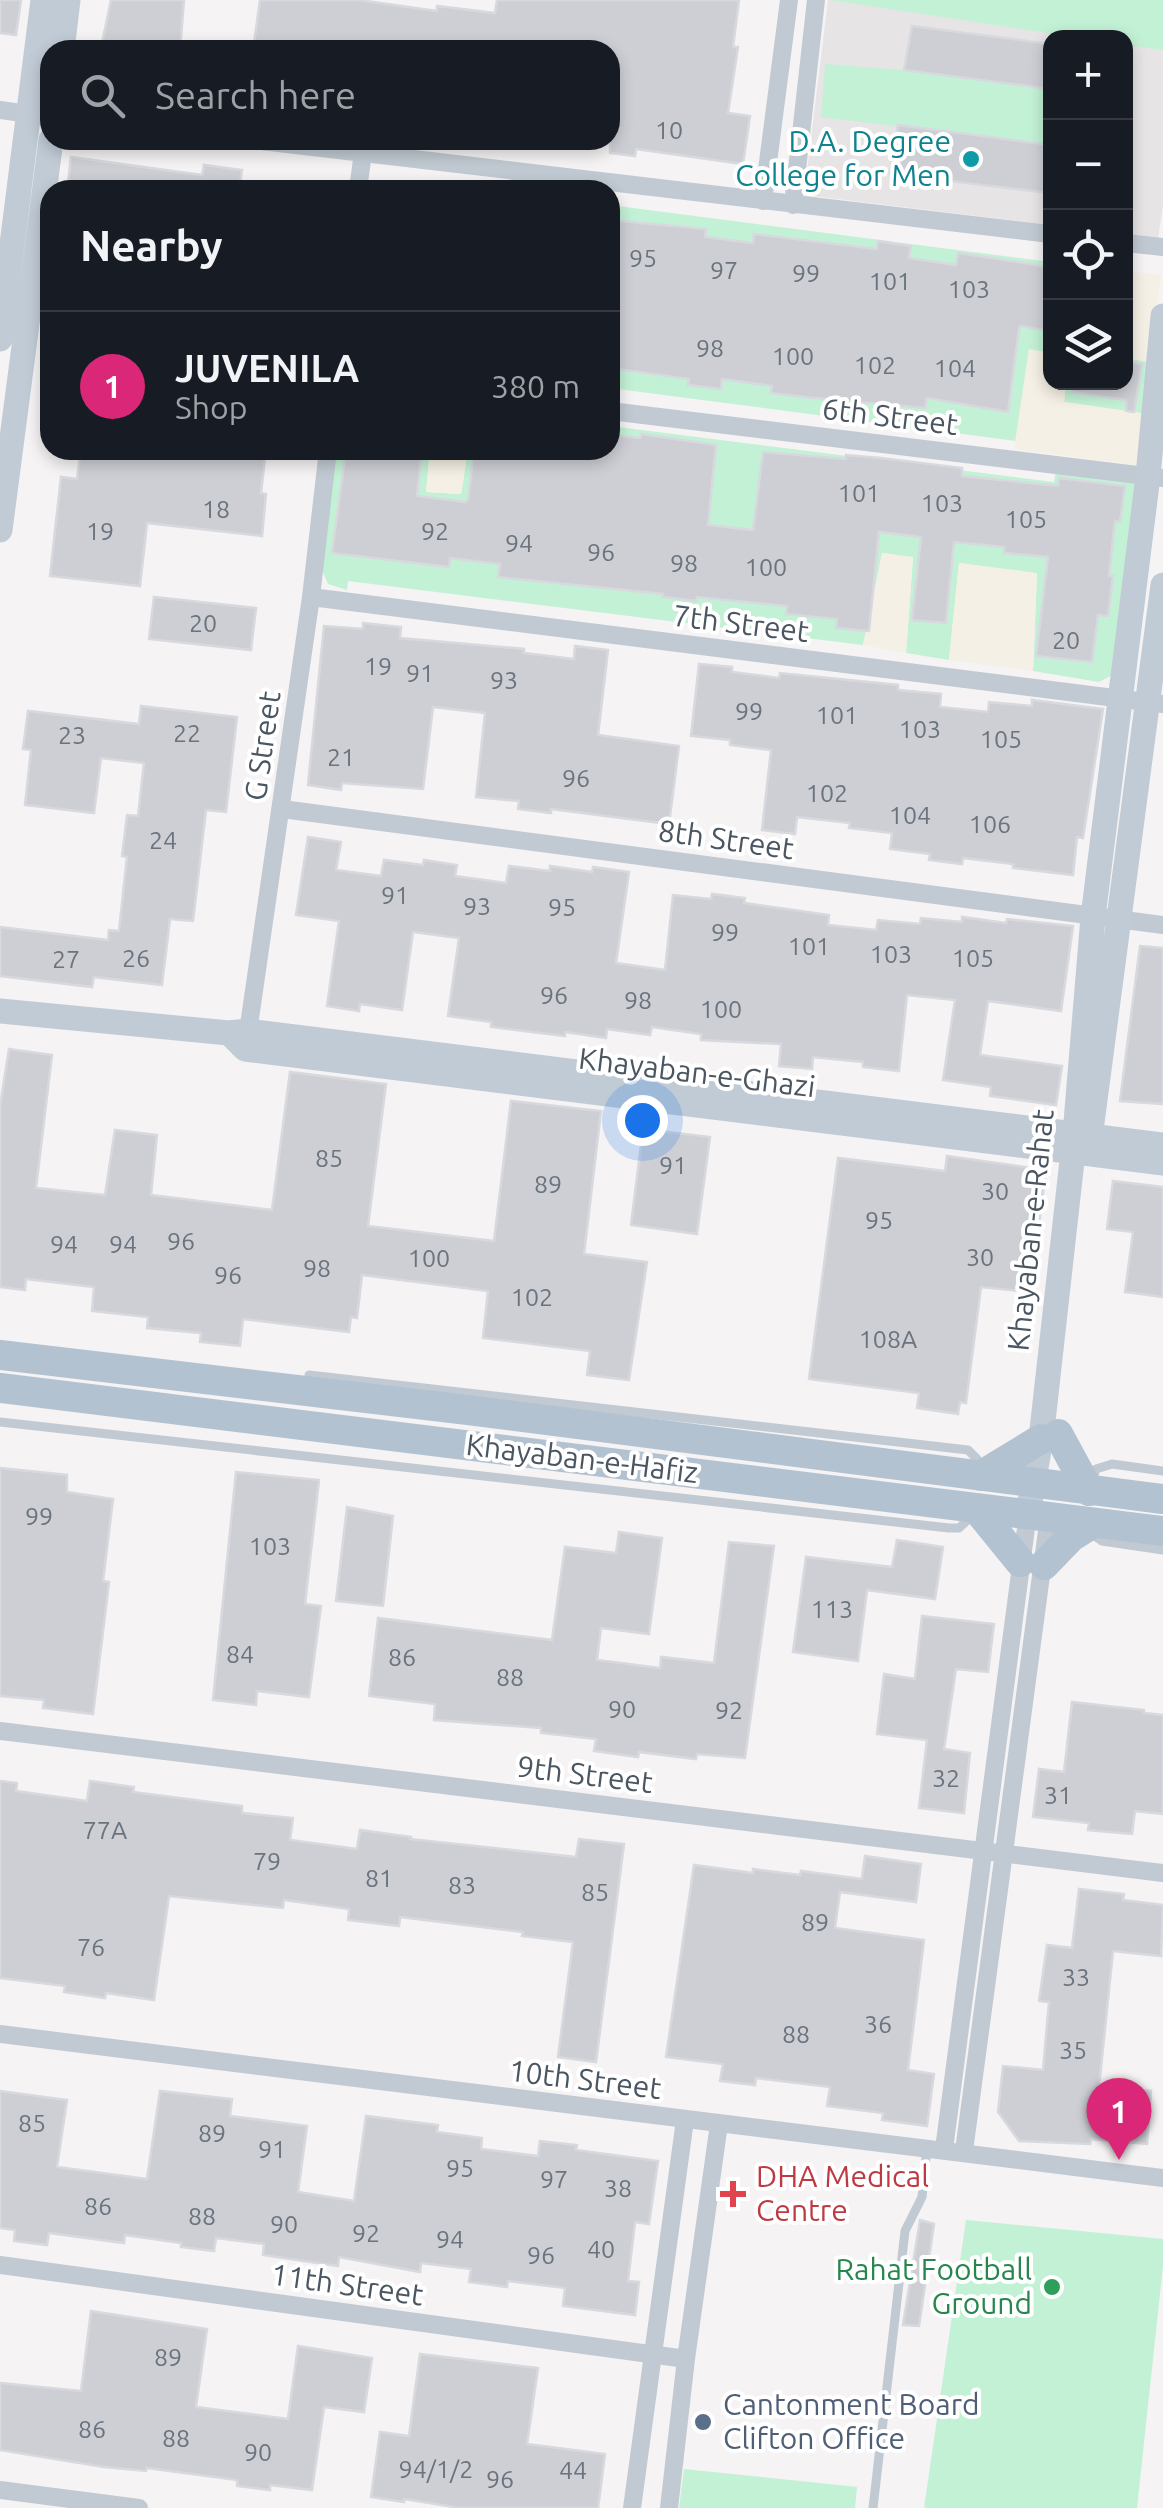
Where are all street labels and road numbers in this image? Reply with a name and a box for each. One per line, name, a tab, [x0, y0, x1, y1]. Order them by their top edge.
street label: 6th Street	[820, 391, 960, 441]
street label: 7th Street	[671, 598, 811, 648]
street label: G Street	[237, 689, 287, 803]
street label: 8th Street	[656, 813, 796, 865]
street label: Khayaban-e-Ghazi	[577, 1041, 817, 1103]
street label: Khayaban-e-Rahat	[1000, 1107, 1060, 1353]
street label: Khayaban-e-Hafiz	[464, 1427, 700, 1489]
street label: 9th Street	[515, 1749, 655, 1799]
street label: 10th Street	[507, 2053, 664, 2105]
street label: 11th Street	[269, 2257, 426, 2312]

